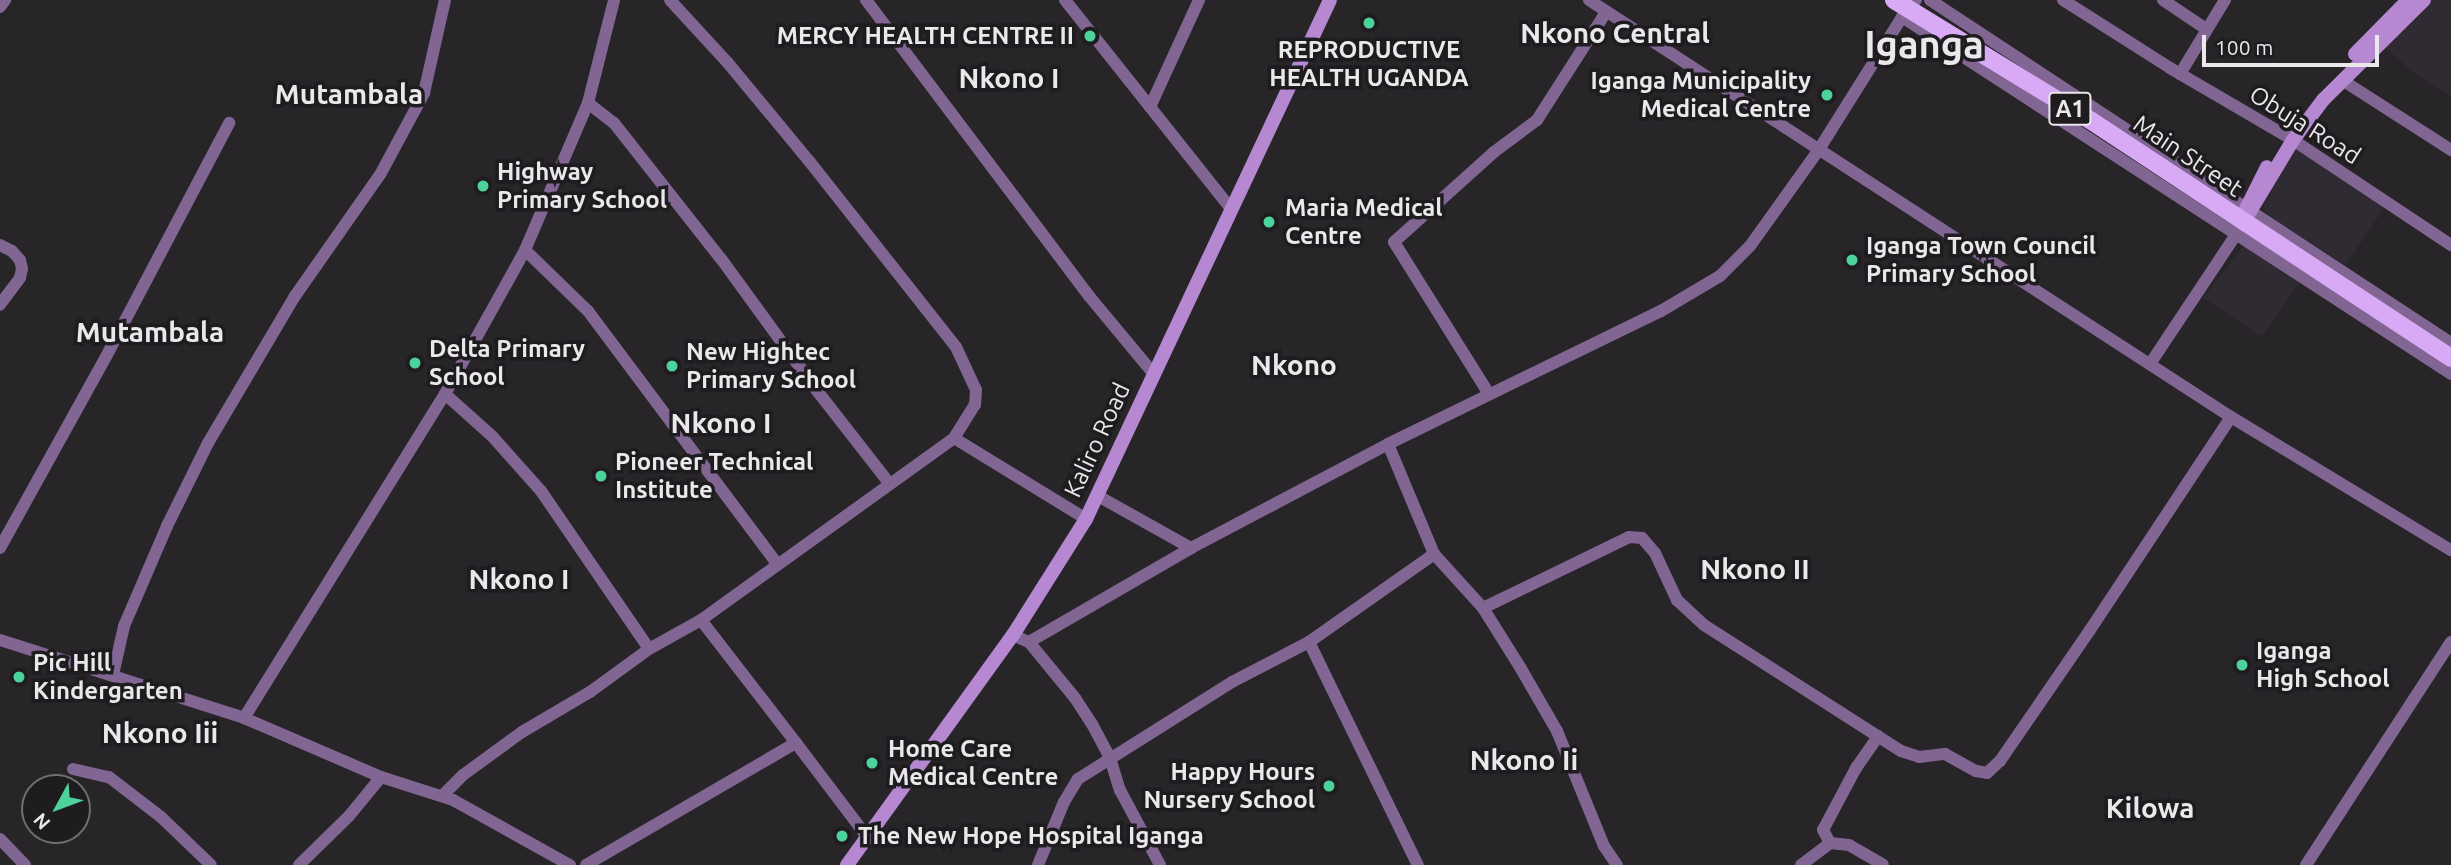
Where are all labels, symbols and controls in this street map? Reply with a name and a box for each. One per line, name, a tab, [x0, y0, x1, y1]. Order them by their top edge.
marker: REPRODUCTIVE HEALTH UGANDA	[1359, 13, 1379, 33]
district label: Nkono Central	[1520, 16, 1710, 50]
scale bar	[2206, 21, 2383, 65]
place label: MERCY HEALTH CENTRE II	[777, 22, 1074, 50]
district label: Iganga	[1864, 22, 1984, 68]
marker: MERCY HEALTH CENTRE II	[1080, 26, 1100, 46]
text: 100 m	[2215, 35, 2273, 59]
place label: REPRODUCTIVE HEALTH UGANDA	[1269, 36, 1469, 92]
district label: Nkono I	[959, 61, 1059, 95]
place label: Iganga Municipality Medical Centre	[1591, 67, 1811, 123]
district label: Mutambala	[275, 77, 423, 111]
street label: Obuja Road	[2244, 80, 2366, 170]
marker: Iganga Municipality Medical Centre	[1817, 85, 1837, 105]
road number: A1	[2047, 90, 2093, 128]
street label: Main Street	[2128, 109, 2248, 203]
place label: Highway Primary School	[497, 158, 667, 214]
marker: Highway Primary School	[475, 178, 491, 194]
place label: Maria Medical Centre	[1285, 194, 1442, 250]
marker: Maria Medical Centre	[1259, 212, 1279, 232]
place label: Iganga Town Council Primary School	[1866, 232, 2096, 288]
marker: Iganga Town Council Primary School	[1844, 252, 1860, 268]
district label: Mutambala	[76, 315, 224, 349]
place label: Delta Primary School	[429, 335, 585, 391]
place label: New Hightec Primary School	[686, 338, 856, 394]
district label: Nkono	[1251, 348, 1337, 382]
marker: Delta Primary School	[407, 355, 423, 371]
marker: New Hightec Primary School	[664, 358, 680, 374]
street label: Kaliro Road	[1058, 378, 1136, 502]
district label: Nkono I	[671, 406, 771, 440]
place label: Pioneer Technical Institute	[615, 448, 813, 504]
marker: Pioneer Technical Institute	[593, 468, 609, 484]
district label: Nkono II	[1700, 552, 1810, 586]
district label: Nkono I	[469, 562, 569, 596]
place label: Iganga High School	[2256, 637, 2390, 693]
place label: Pic Hill Kindergarten	[33, 649, 183, 705]
marker: Iganga High School	[2234, 657, 2250, 673]
marker: Pic Hill Kindergarten	[11, 669, 27, 685]
district label: Nkono Iii	[102, 716, 218, 750]
place label: Home Care Medical Centre	[888, 735, 1058, 791]
district label: Nkono Ii	[1470, 743, 1578, 777]
marker: Home Care Medical Centre	[862, 753, 882, 773]
place label: Happy Hours Nursery School	[1143, 758, 1315, 814]
north arrow	[21, 774, 91, 844]
marker: Happy Hours Nursery School	[1321, 778, 1337, 794]
district label: Kilowa	[2106, 791, 2194, 825]
text: N	[29, 809, 55, 834]
place label: The New Hope Hospital Iganga	[858, 822, 1204, 850]
marker: The New Hope Hospital Iganga	[832, 826, 852, 846]

